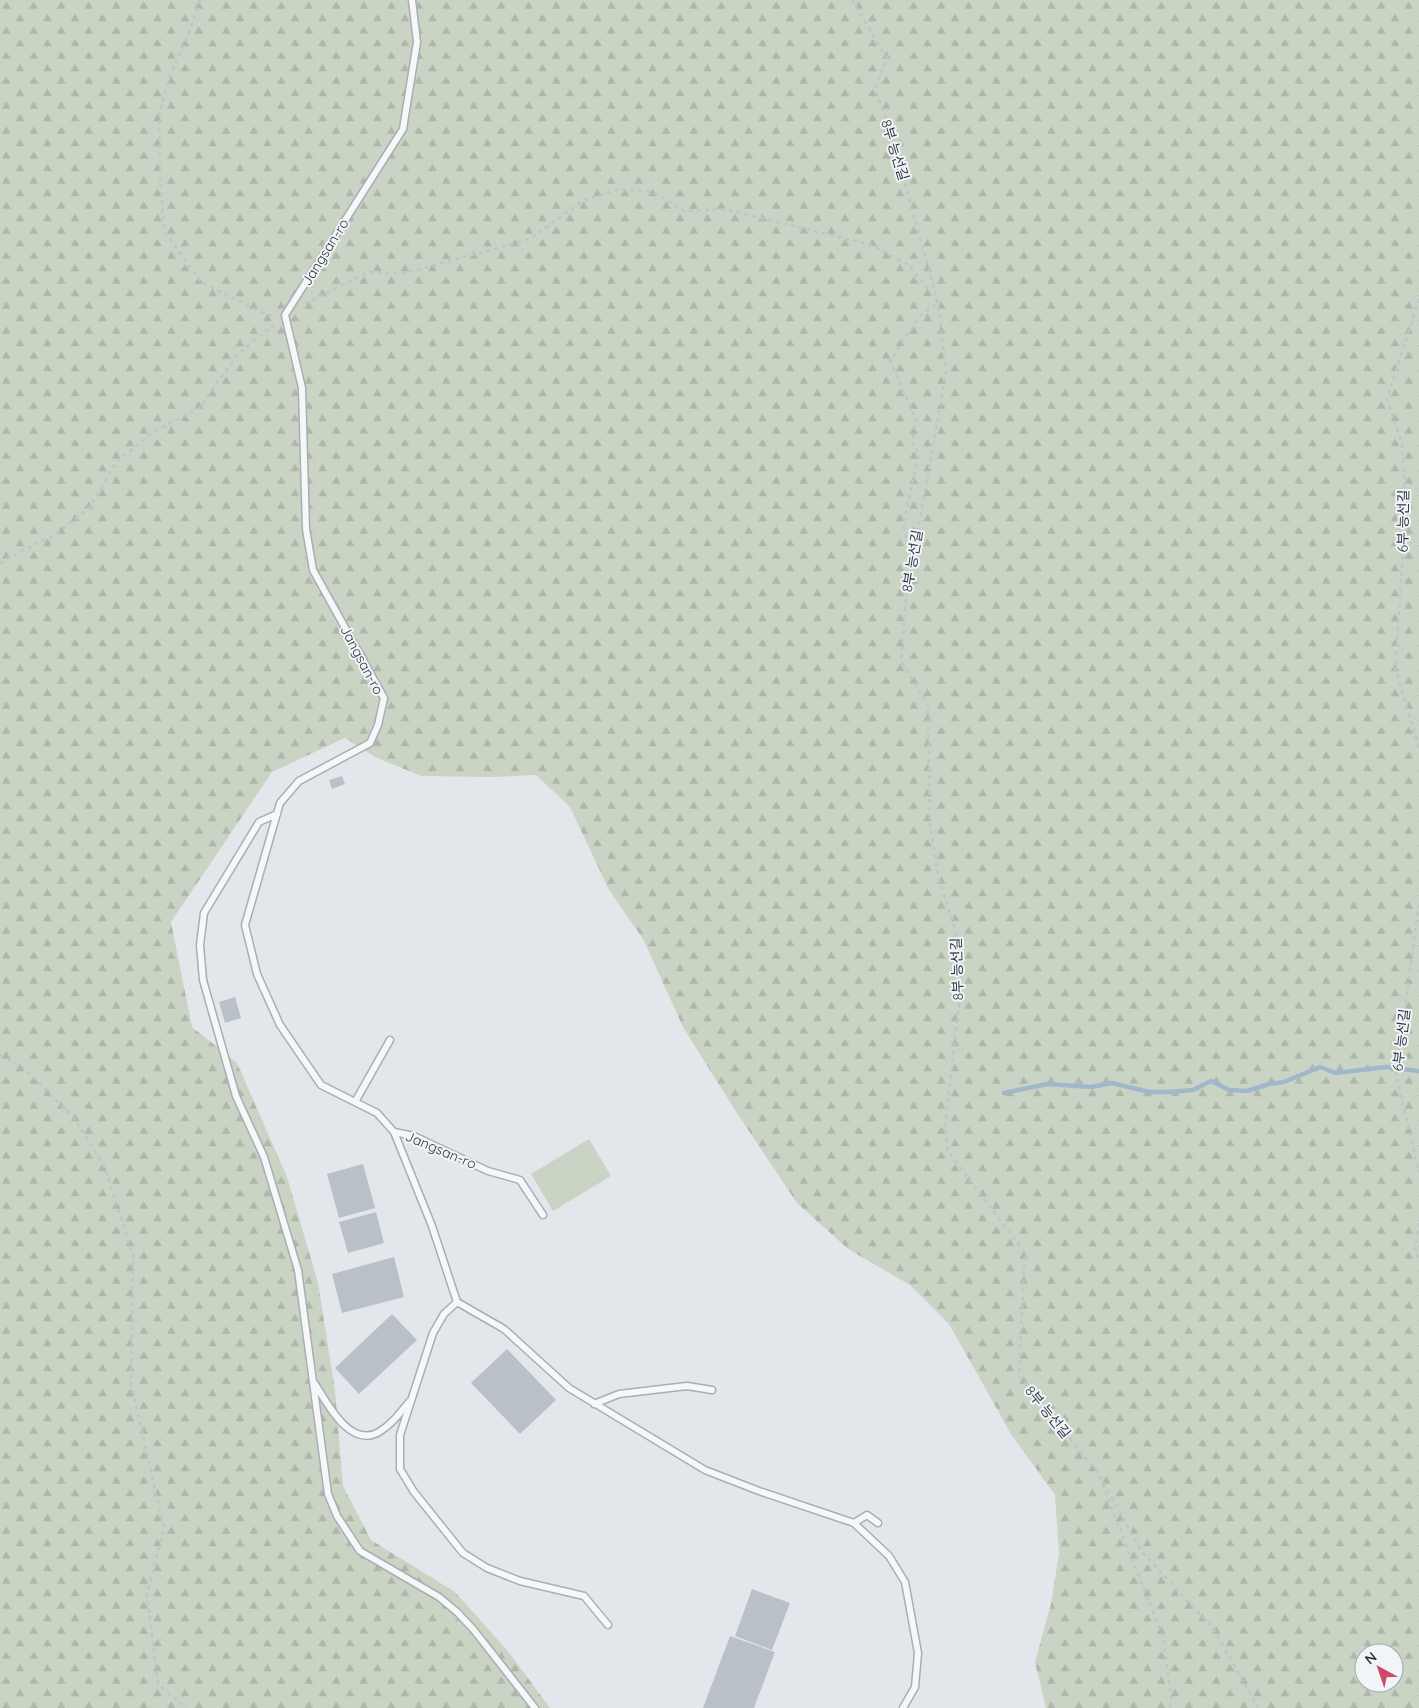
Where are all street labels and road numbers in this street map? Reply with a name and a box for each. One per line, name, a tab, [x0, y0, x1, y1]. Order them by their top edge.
street label: 8부 능선길	[877, 117, 913, 183]
street label: Jangsan-ro	[297, 215, 353, 289]
street label: 6부 능선길	[1393, 489, 1413, 553]
street label: 8부 능선길	[898, 528, 926, 594]
street label: Jangsan-ro	[336, 622, 388, 698]
street label: 8부 능선길	[947, 937, 967, 1001]
street label: 6부 능선길	[1388, 1008, 1414, 1072]
street label: Jangsan-ro	[403, 1127, 479, 1173]
street label: 8부 능선길	[1021, 1382, 1075, 1442]

